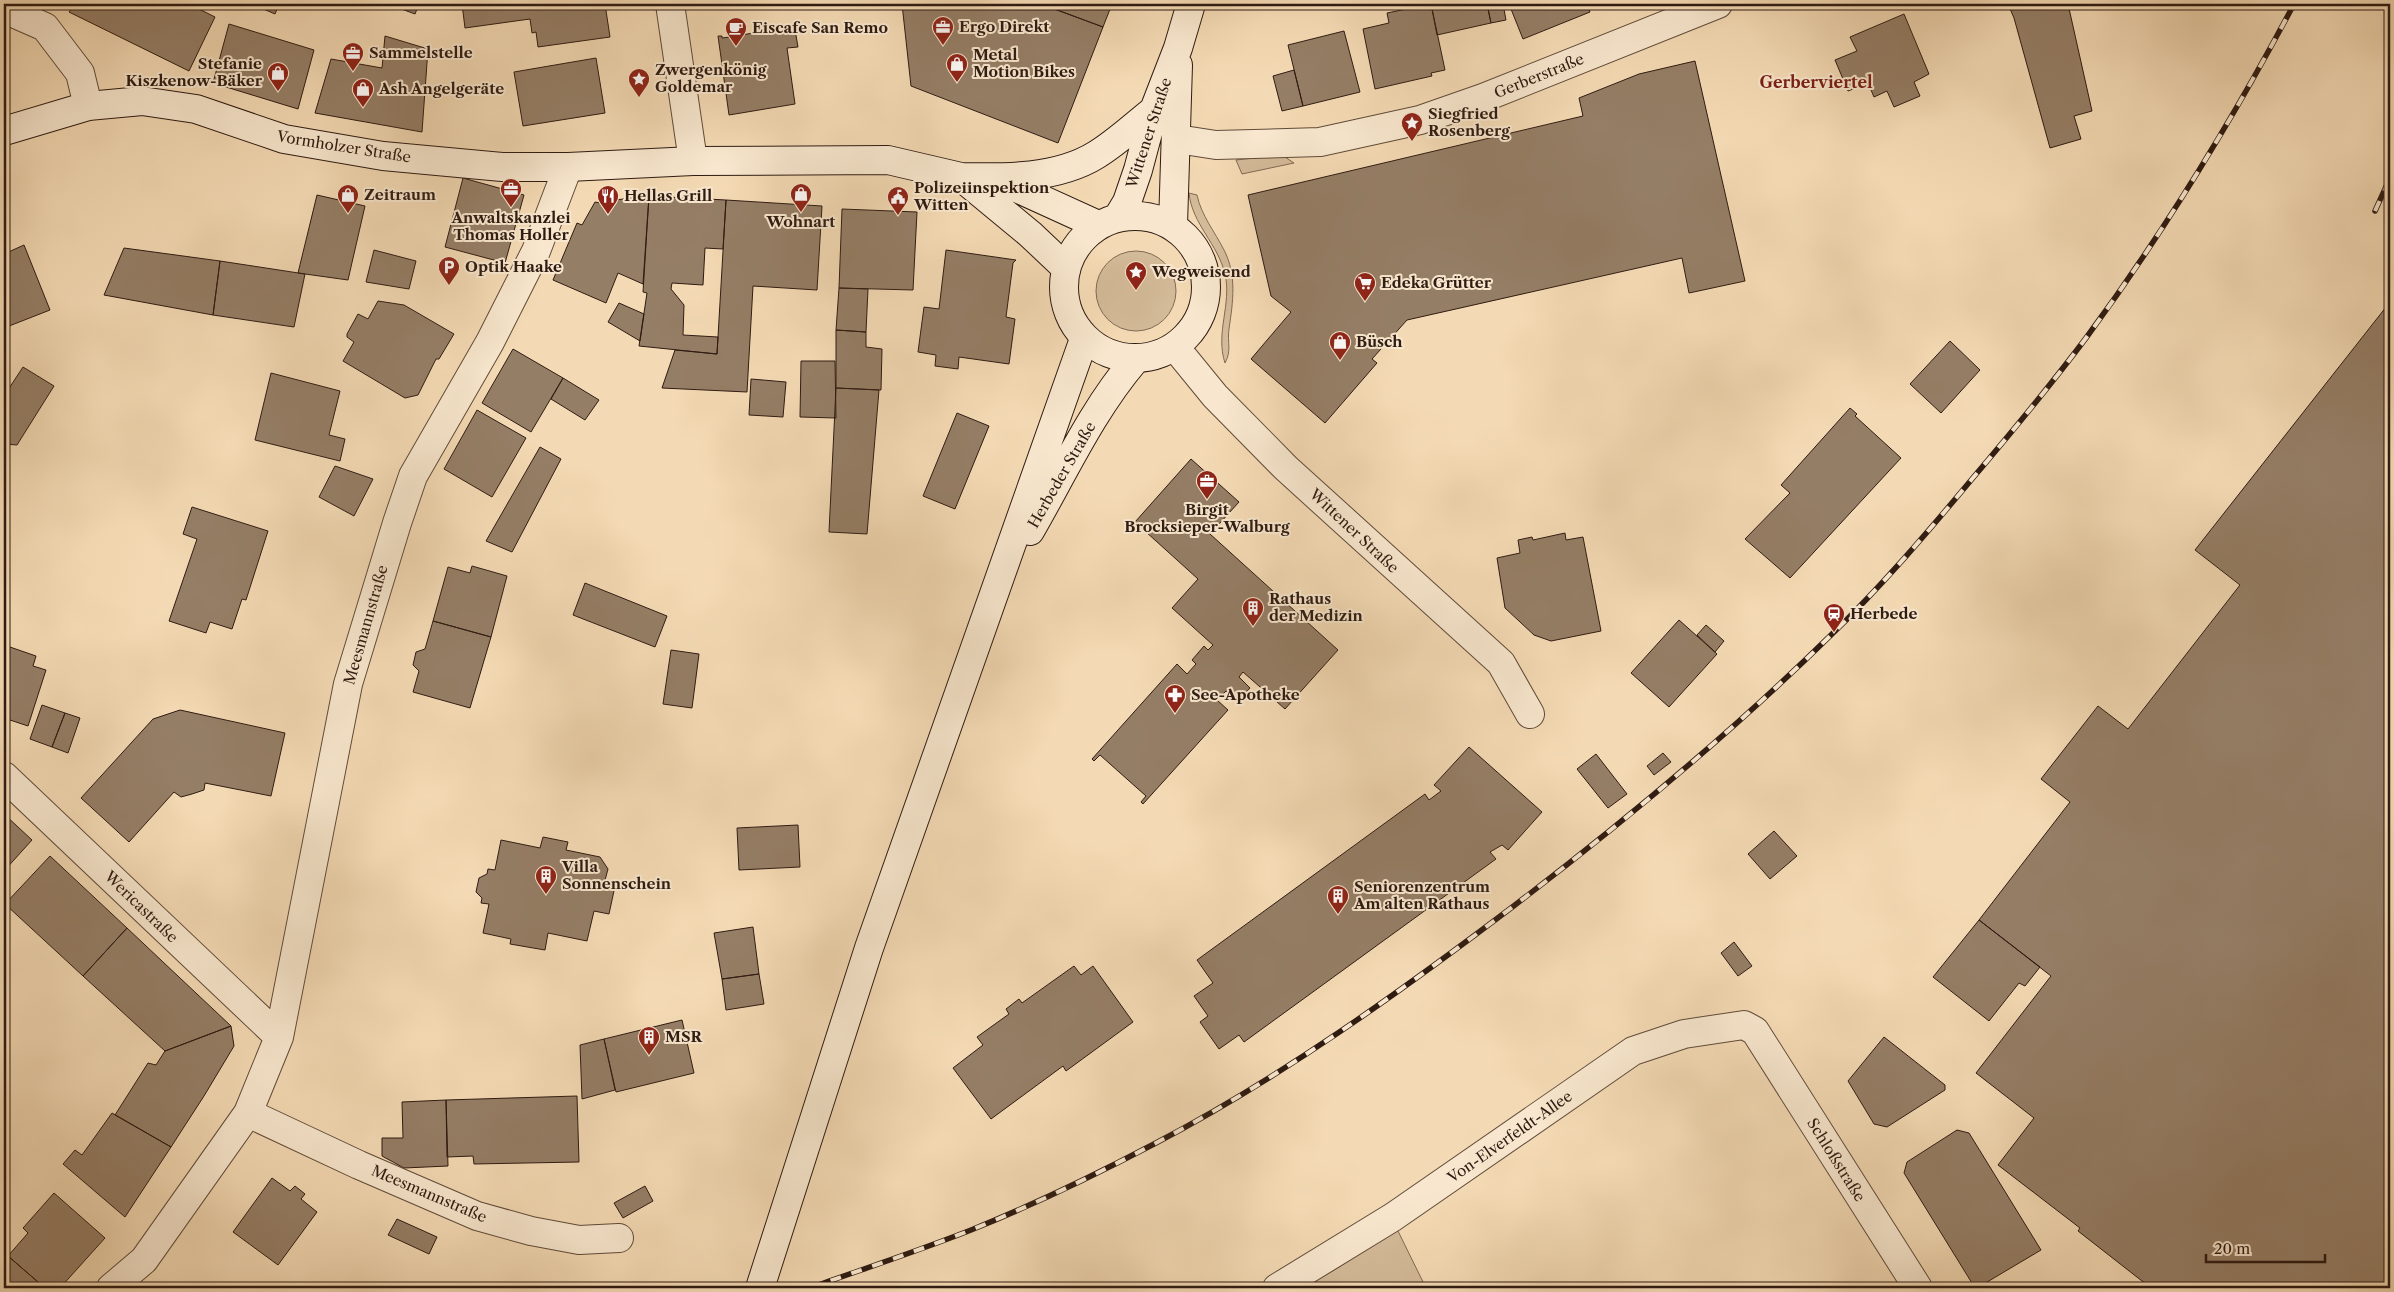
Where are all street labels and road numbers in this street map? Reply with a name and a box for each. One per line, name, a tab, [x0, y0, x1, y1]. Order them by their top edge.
street label: Gerberstraße	[1491, 49, 1587, 102]
street label: Wittener Straße	[1121, 75, 1175, 191]
street label: Vormholzer Straße	[275, 126, 412, 166]
street label: Herbeder Straße	[1023, 418, 1100, 531]
street label: Wittener Straße	[1305, 484, 1403, 577]
street label: Meesmannstraße	[339, 563, 392, 687]
street label: Wericastraße	[100, 866, 182, 946]
street label: Von-Elverfeldt-Allee	[1443, 1086, 1576, 1187]
street label: Schloßstraße	[1803, 1114, 1870, 1205]
street label: Meesmannstraße	[369, 1161, 490, 1226]

